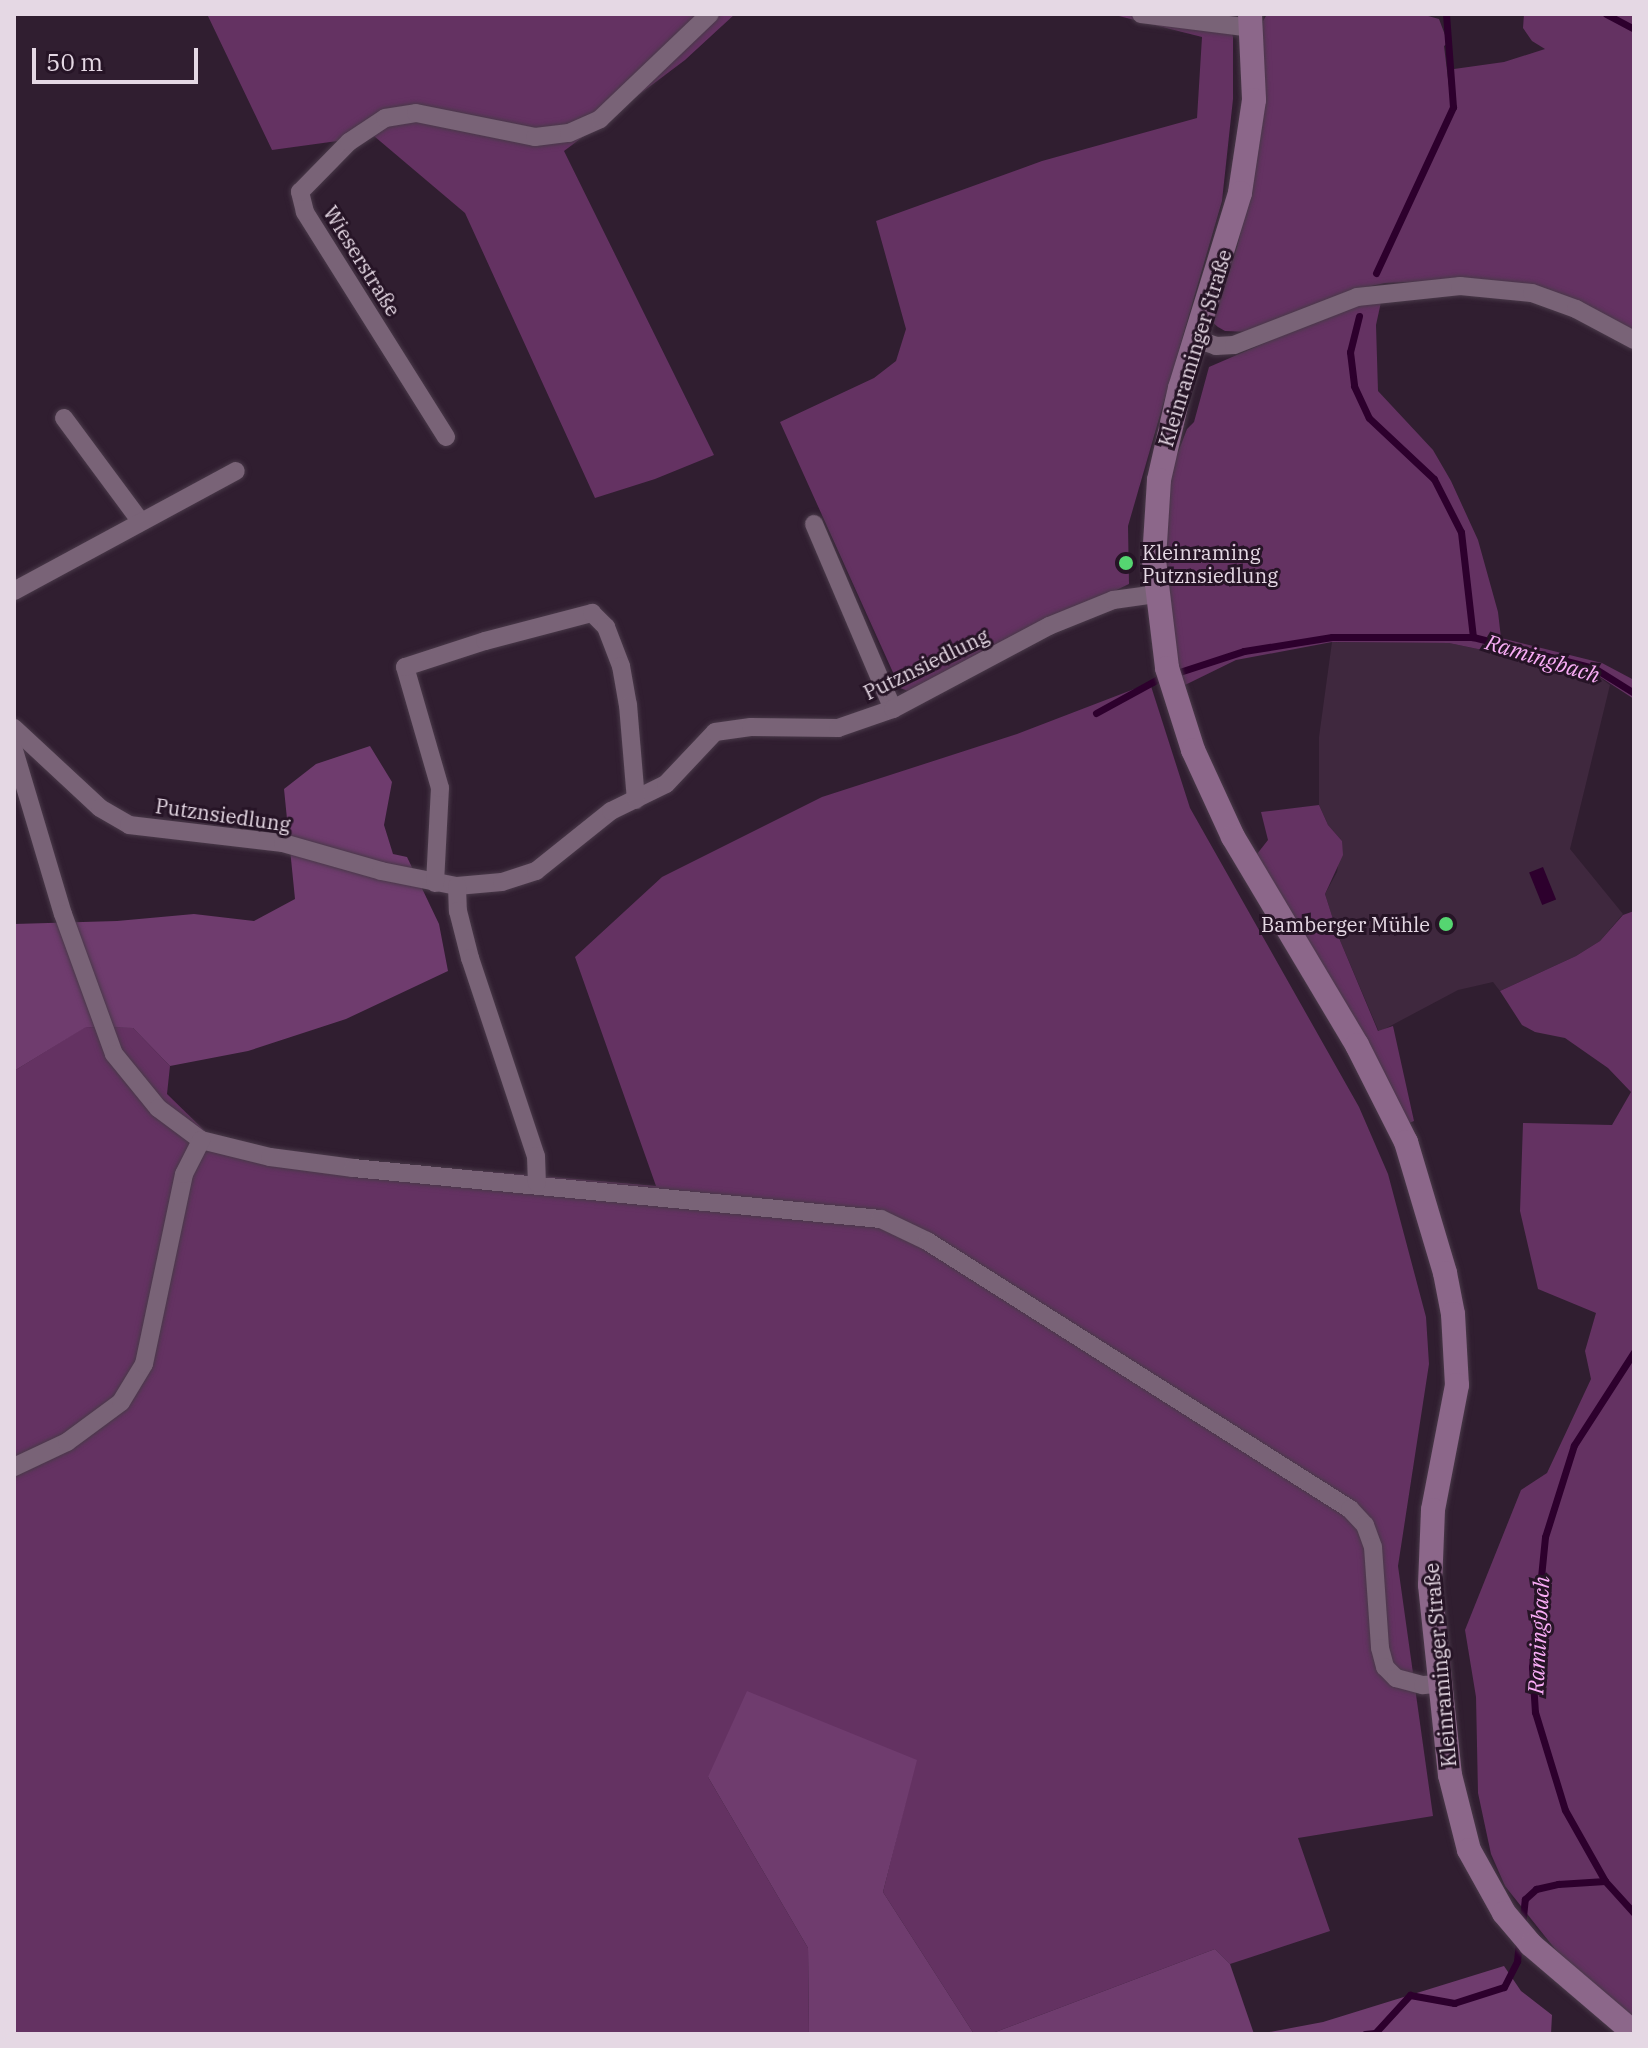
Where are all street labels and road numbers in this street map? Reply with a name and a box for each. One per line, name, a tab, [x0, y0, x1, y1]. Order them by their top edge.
street label: Wieserstraße	[319, 201, 405, 321]
street label: Kleinraminger Straße	[1154, 246, 1236, 450]
street label: Putznsiedlung	[860, 623, 992, 705]
street label: Putznsiedlung	[154, 794, 292, 836]
street label: Kleinraminger Straße	[1419, 1562, 1461, 1768]

